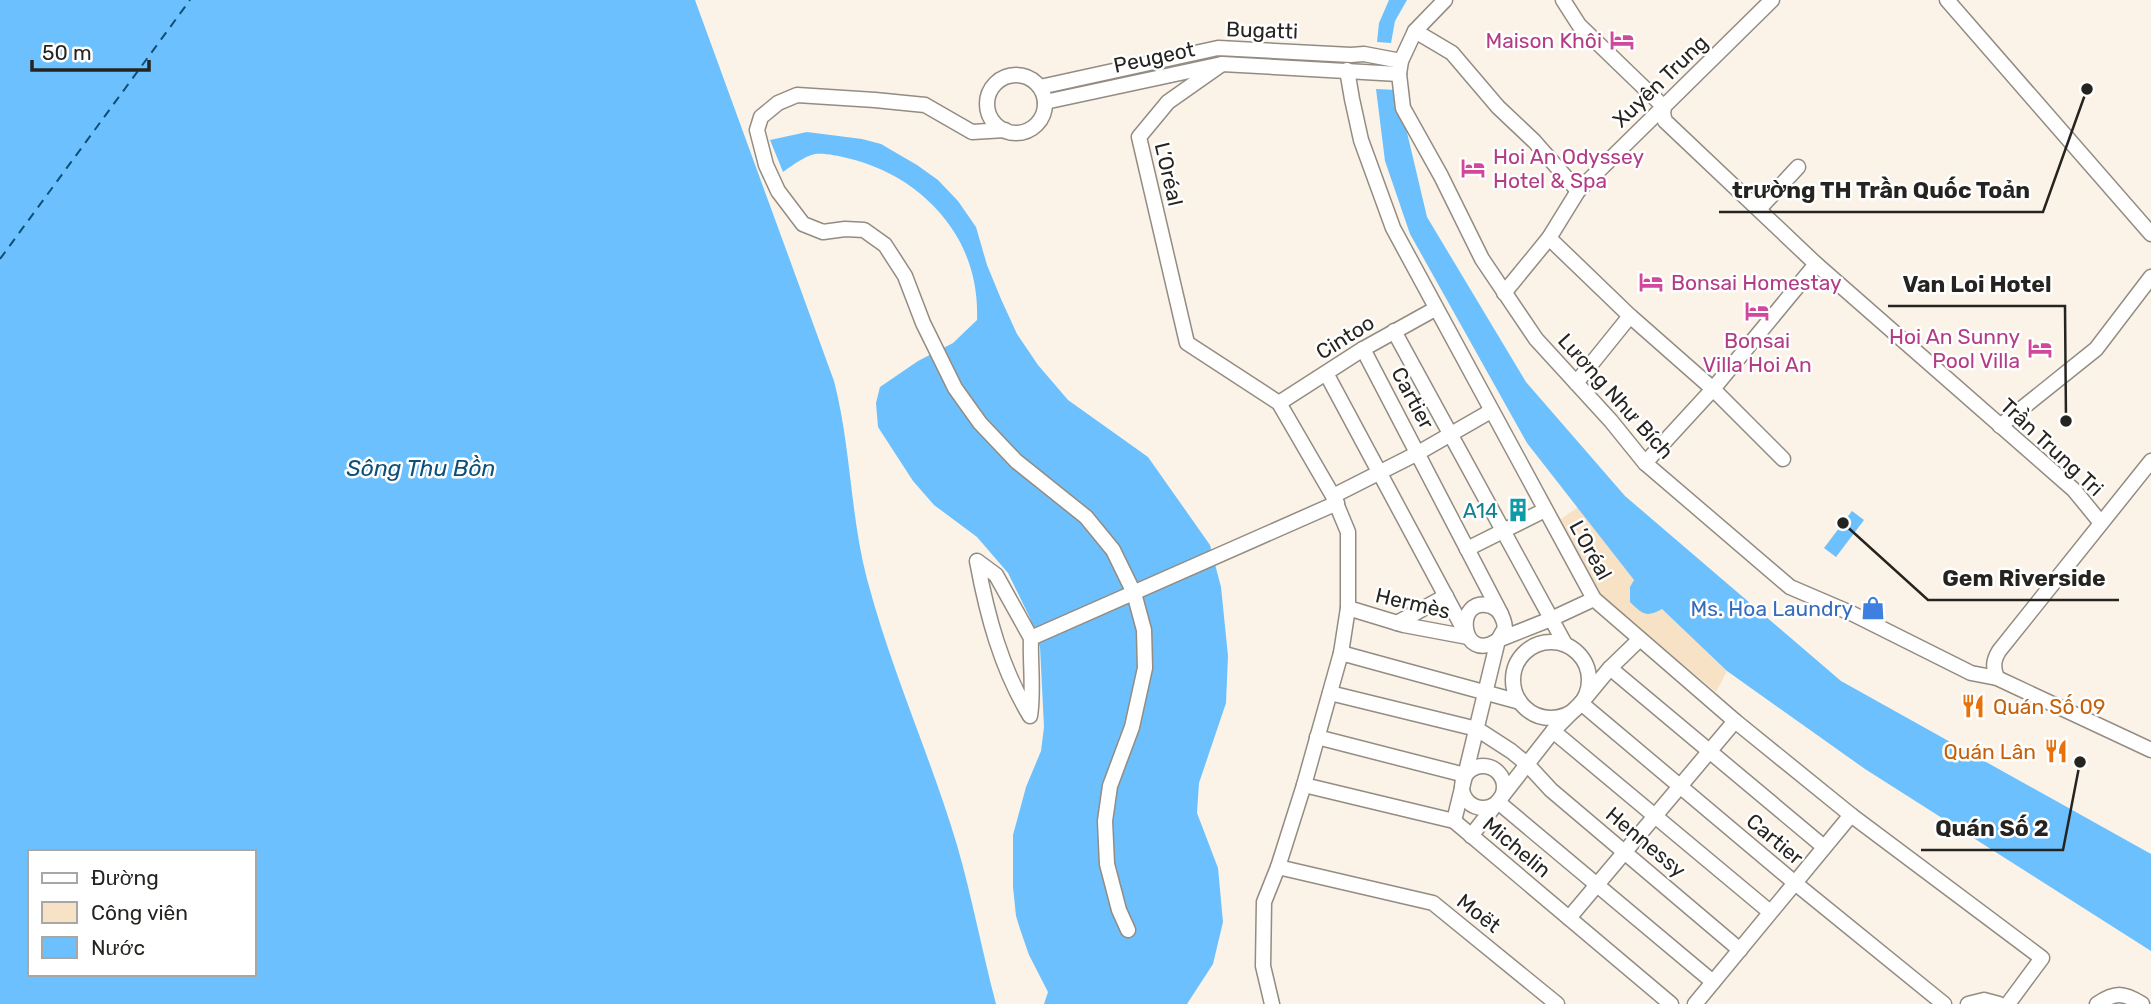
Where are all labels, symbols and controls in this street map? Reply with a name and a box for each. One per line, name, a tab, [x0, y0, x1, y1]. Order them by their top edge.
street label: Bugatti	[1225, 16, 1299, 44]
hotel icon: Maison Khôi	[1608, 26, 1636, 54]
scale bar	[32, 28, 149, 72]
place label: Maison Khôi	[1485, 28, 1602, 53]
street label: Xuyên Trung	[1607, 30, 1713, 132]
street label: Peugeot	[1111, 36, 1197, 78]
text: 50 m	[42, 40, 92, 65]
street label: L’Oréal	[1150, 140, 1188, 208]
place label: Hoi An Odyssey Hotel & Spa	[1493, 144, 1644, 193]
hotel icon: Hoi An Odyssey Hotel & Spa	[1459, 154, 1487, 182]
callout: trường TH Trần Quốc Toản	[1719, 168, 2043, 212]
text: trường TH Trần Quốc Toản	[1732, 176, 2030, 204]
callout: Van Loi Hotel	[1888, 262, 2065, 306]
hotel icon: Bonsai Homestay	[1637, 268, 1665, 296]
place label: Bonsai Homestay	[1671, 270, 1842, 295]
text: Van Loi Hotel	[1902, 270, 2052, 298]
hotel icon: Bonsai Villa Hoi An	[1743, 297, 1771, 325]
street label: Cintoo	[1311, 309, 1379, 365]
place label: Hoi An Sunny Pool Villa	[1889, 324, 2020, 373]
street label: Lương Như Bích	[1553, 328, 1679, 464]
place label: Bonsai Villa Hoi An	[1702, 328, 1812, 377]
hotel icon: Hoi An Sunny Pool Villa	[2026, 334, 2054, 362]
street label: Cartier	[1386, 363, 1440, 433]
street label: Trần Trung Tri	[1995, 393, 2109, 501]
water label: Sông Thu Bồn	[346, 454, 496, 482]
building icon: A14	[1504, 496, 1532, 524]
place label: A14	[1463, 498, 1498, 523]
street label: L’Oréal	[1564, 516, 1618, 584]
callout: Gem Riverside	[1928, 556, 2119, 600]
text: Gem Riverside	[1942, 564, 2106, 592]
street label: Hermès	[1373, 582, 1453, 624]
shop icon: Ms. Hoa Laundry	[1859, 594, 1887, 622]
place label: Ms. Hoa Laundry	[1691, 596, 1853, 621]
restaurant icon: Quán Số 09	[1959, 692, 1987, 720]
place label: Quán Số 09	[1993, 694, 2105, 719]
restaurant icon: Quán Lân	[2042, 737, 2070, 765]
place label: Quán Lân	[1944, 739, 2036, 764]
street label: Hennessy	[1601, 801, 1691, 883]
callout: Quán Số 2	[1921, 806, 2063, 850]
street label: Cartier	[1741, 808, 1809, 870]
street label: Michelin	[1478, 811, 1556, 883]
text: Quán Số 2	[1935, 814, 2049, 842]
legend	[28, 850, 256, 976]
text: Đường	[91, 865, 159, 890]
street label: Moët	[1452, 888, 1506, 938]
text: Công viên	[91, 900, 188, 925]
text: Nước	[91, 935, 145, 960]

